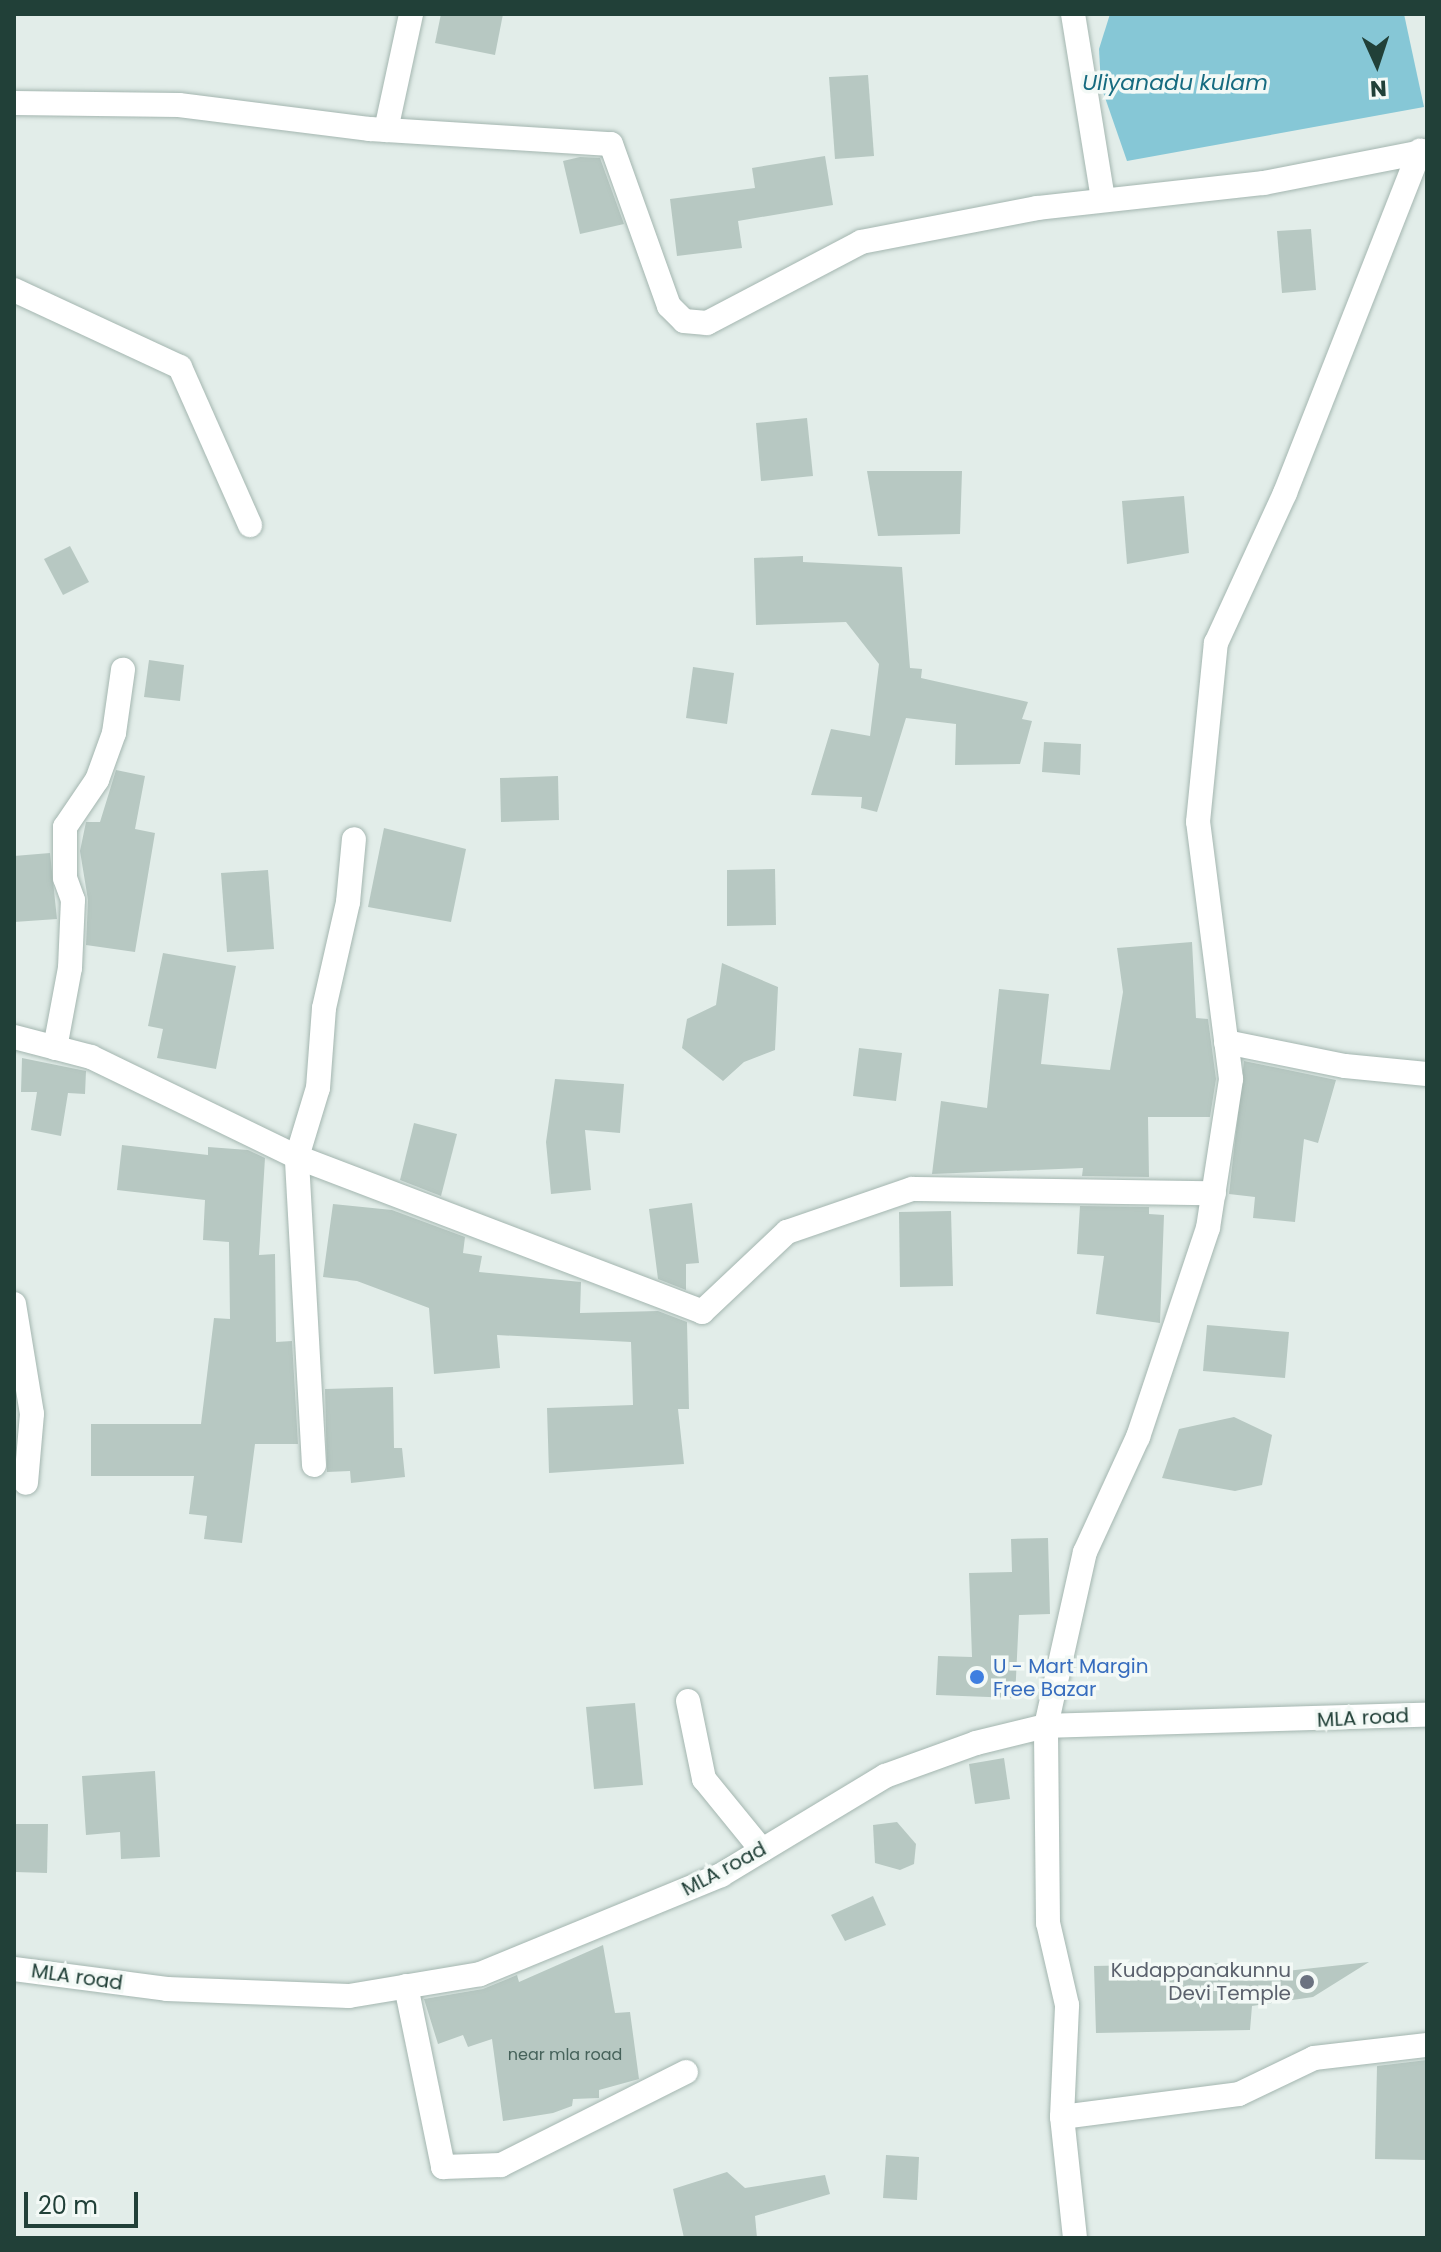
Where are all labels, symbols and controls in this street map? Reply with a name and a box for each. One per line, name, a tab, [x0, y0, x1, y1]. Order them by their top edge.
north arrow	[1337, 24, 1417, 104]
water label: Uliyanadu kulam	[1082, 70, 1268, 96]
text: N	[1369, 73, 1387, 104]
place label: U - Mart Margin Free Bazar	[993, 1654, 1148, 1701]
marker: U - Mart Margin Free Bazar	[968, 1668, 986, 1686]
street label: MLA road	[1316, 1704, 1410, 1732]
street label: MLA road	[678, 1837, 770, 1901]
place label: Kudappanakunnu Devi Temple	[1111, 1958, 1291, 2005]
street label: MLA road	[30, 1959, 124, 1995]
marker: Kudappanakunnu Devi Temple	[1298, 1973, 1316, 1991]
house number: near mla road	[508, 2045, 622, 2065]
scale bar	[28, 2176, 142, 2226]
text: 20 m	[38, 2189, 98, 2222]

